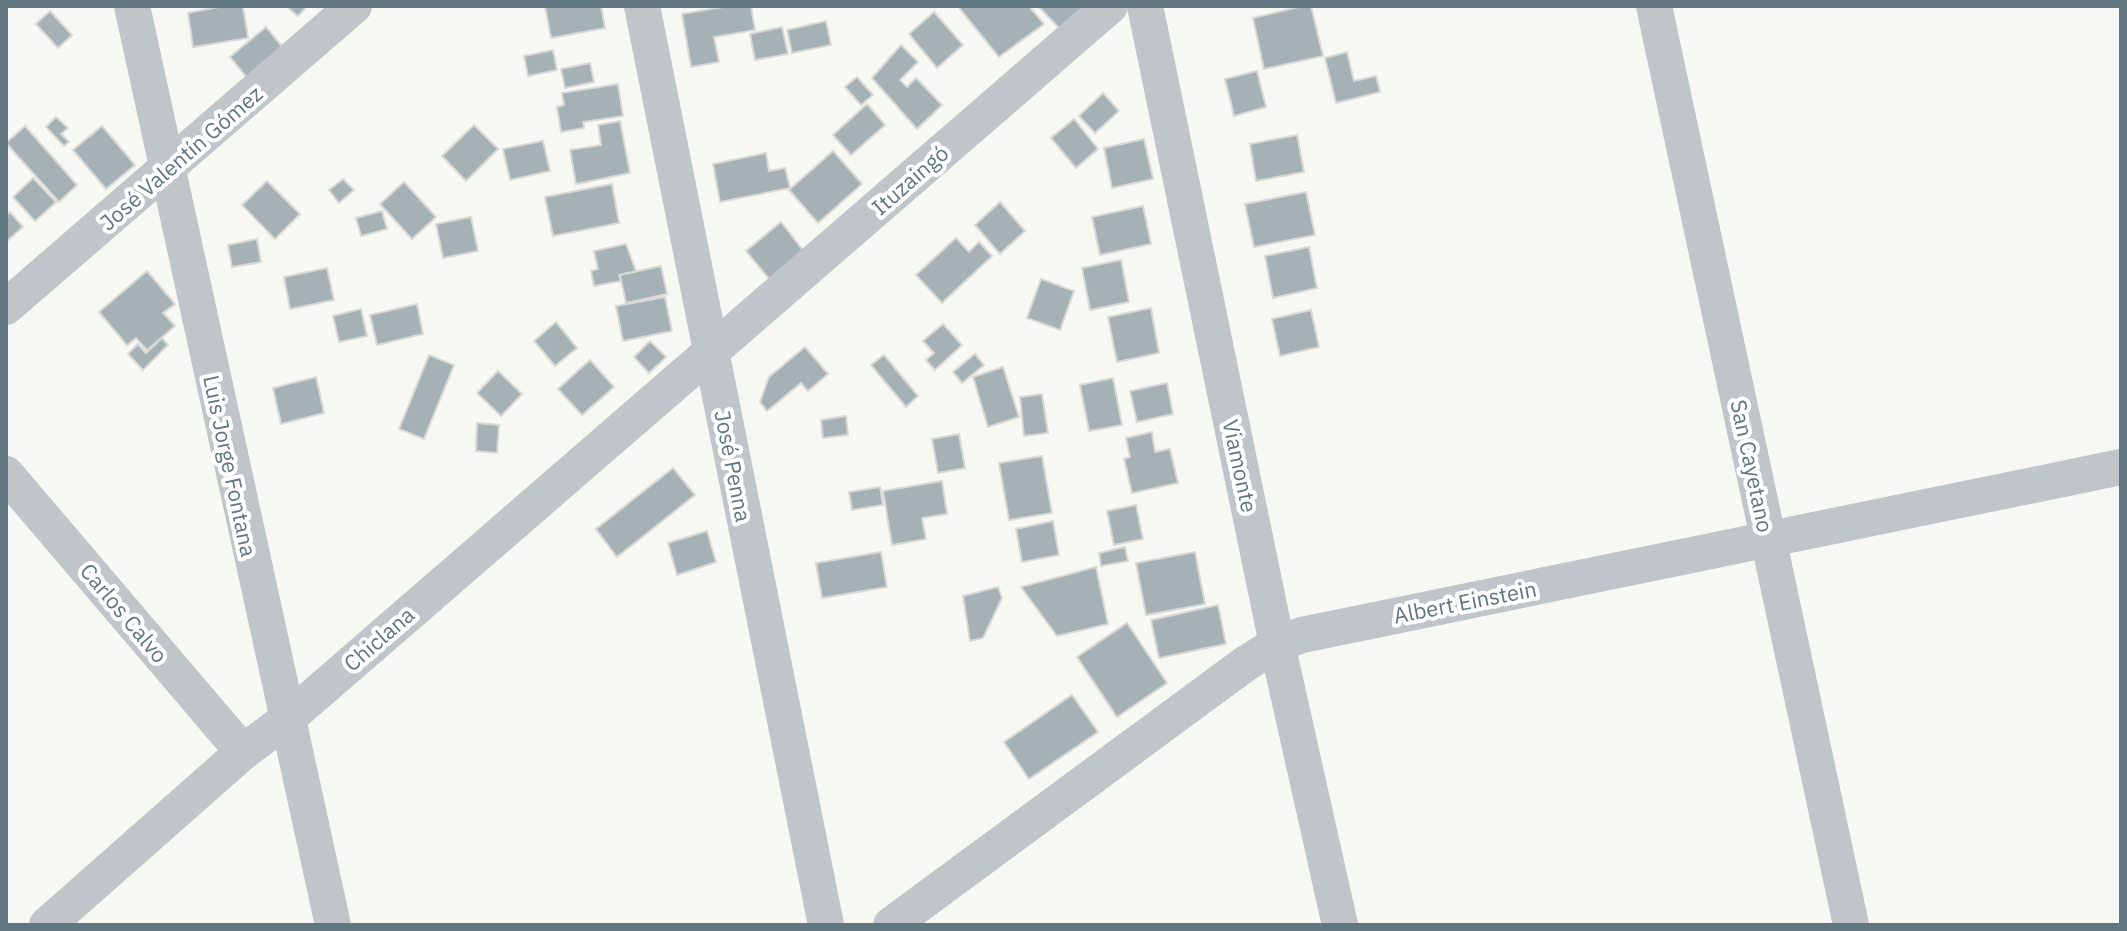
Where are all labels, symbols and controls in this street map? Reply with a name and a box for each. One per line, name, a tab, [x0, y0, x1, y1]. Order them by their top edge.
street label: José Valentín Gómez	[93, 79, 268, 236]
street label: Ituzaingó	[865, 138, 954, 221]
street label: Luis Jorge Fontana	[197, 372, 264, 560]
street label: San Cayetano	[1724, 397, 1781, 535]
street label: José Penna	[708, 408, 759, 524]
street label: Viamonte	[1216, 417, 1264, 515]
street label: Carlos Calvo	[74, 557, 175, 669]
street label: Albert Einstein	[1391, 573, 1539, 630]
street label: Chiclana	[337, 600, 420, 677]

